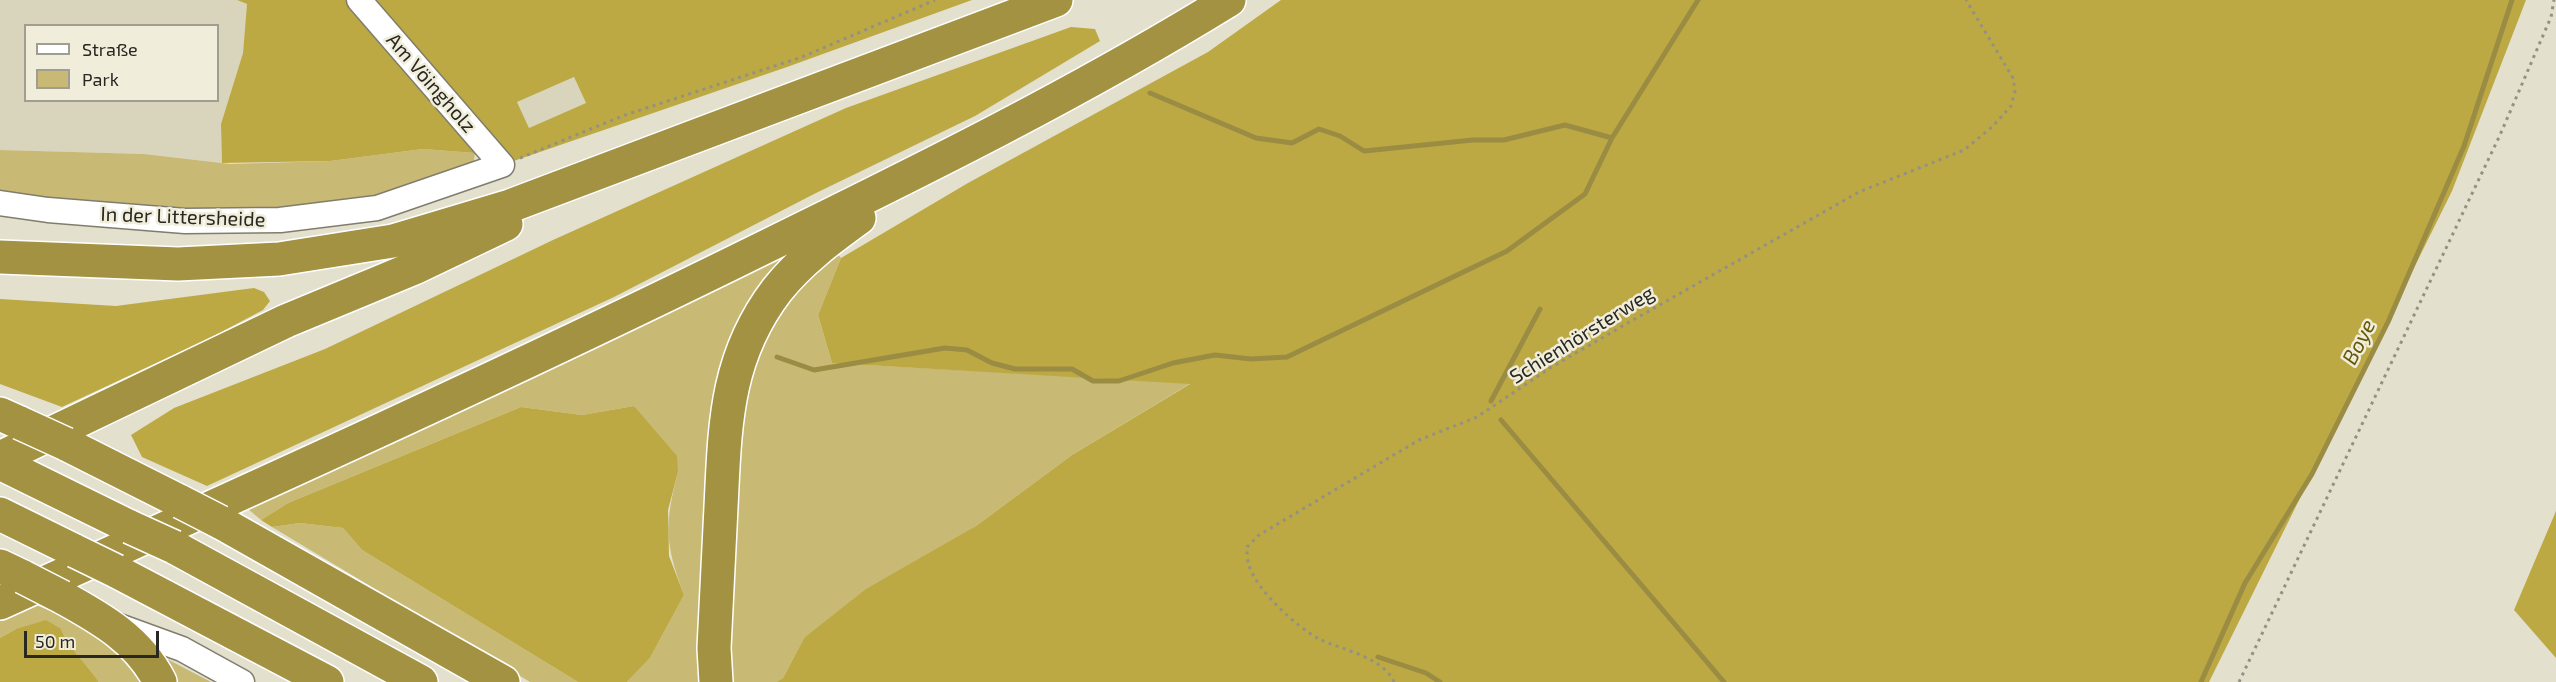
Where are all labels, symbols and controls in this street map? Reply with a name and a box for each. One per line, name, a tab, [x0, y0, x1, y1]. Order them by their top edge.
legend	[24, 24, 219, 102]
street label: Am Vöingholz	[381, 28, 481, 138]
text: Straße	[82, 38, 138, 60]
text: Park	[82, 68, 119, 90]
street label: In der Littersheide	[100, 202, 266, 232]
street label: Schienhörsterweg	[1505, 281, 1659, 389]
water label: Boye	[2337, 315, 2381, 369]
scale bar	[27, 619, 162, 657]
text: 50 m	[35, 630, 75, 652]

